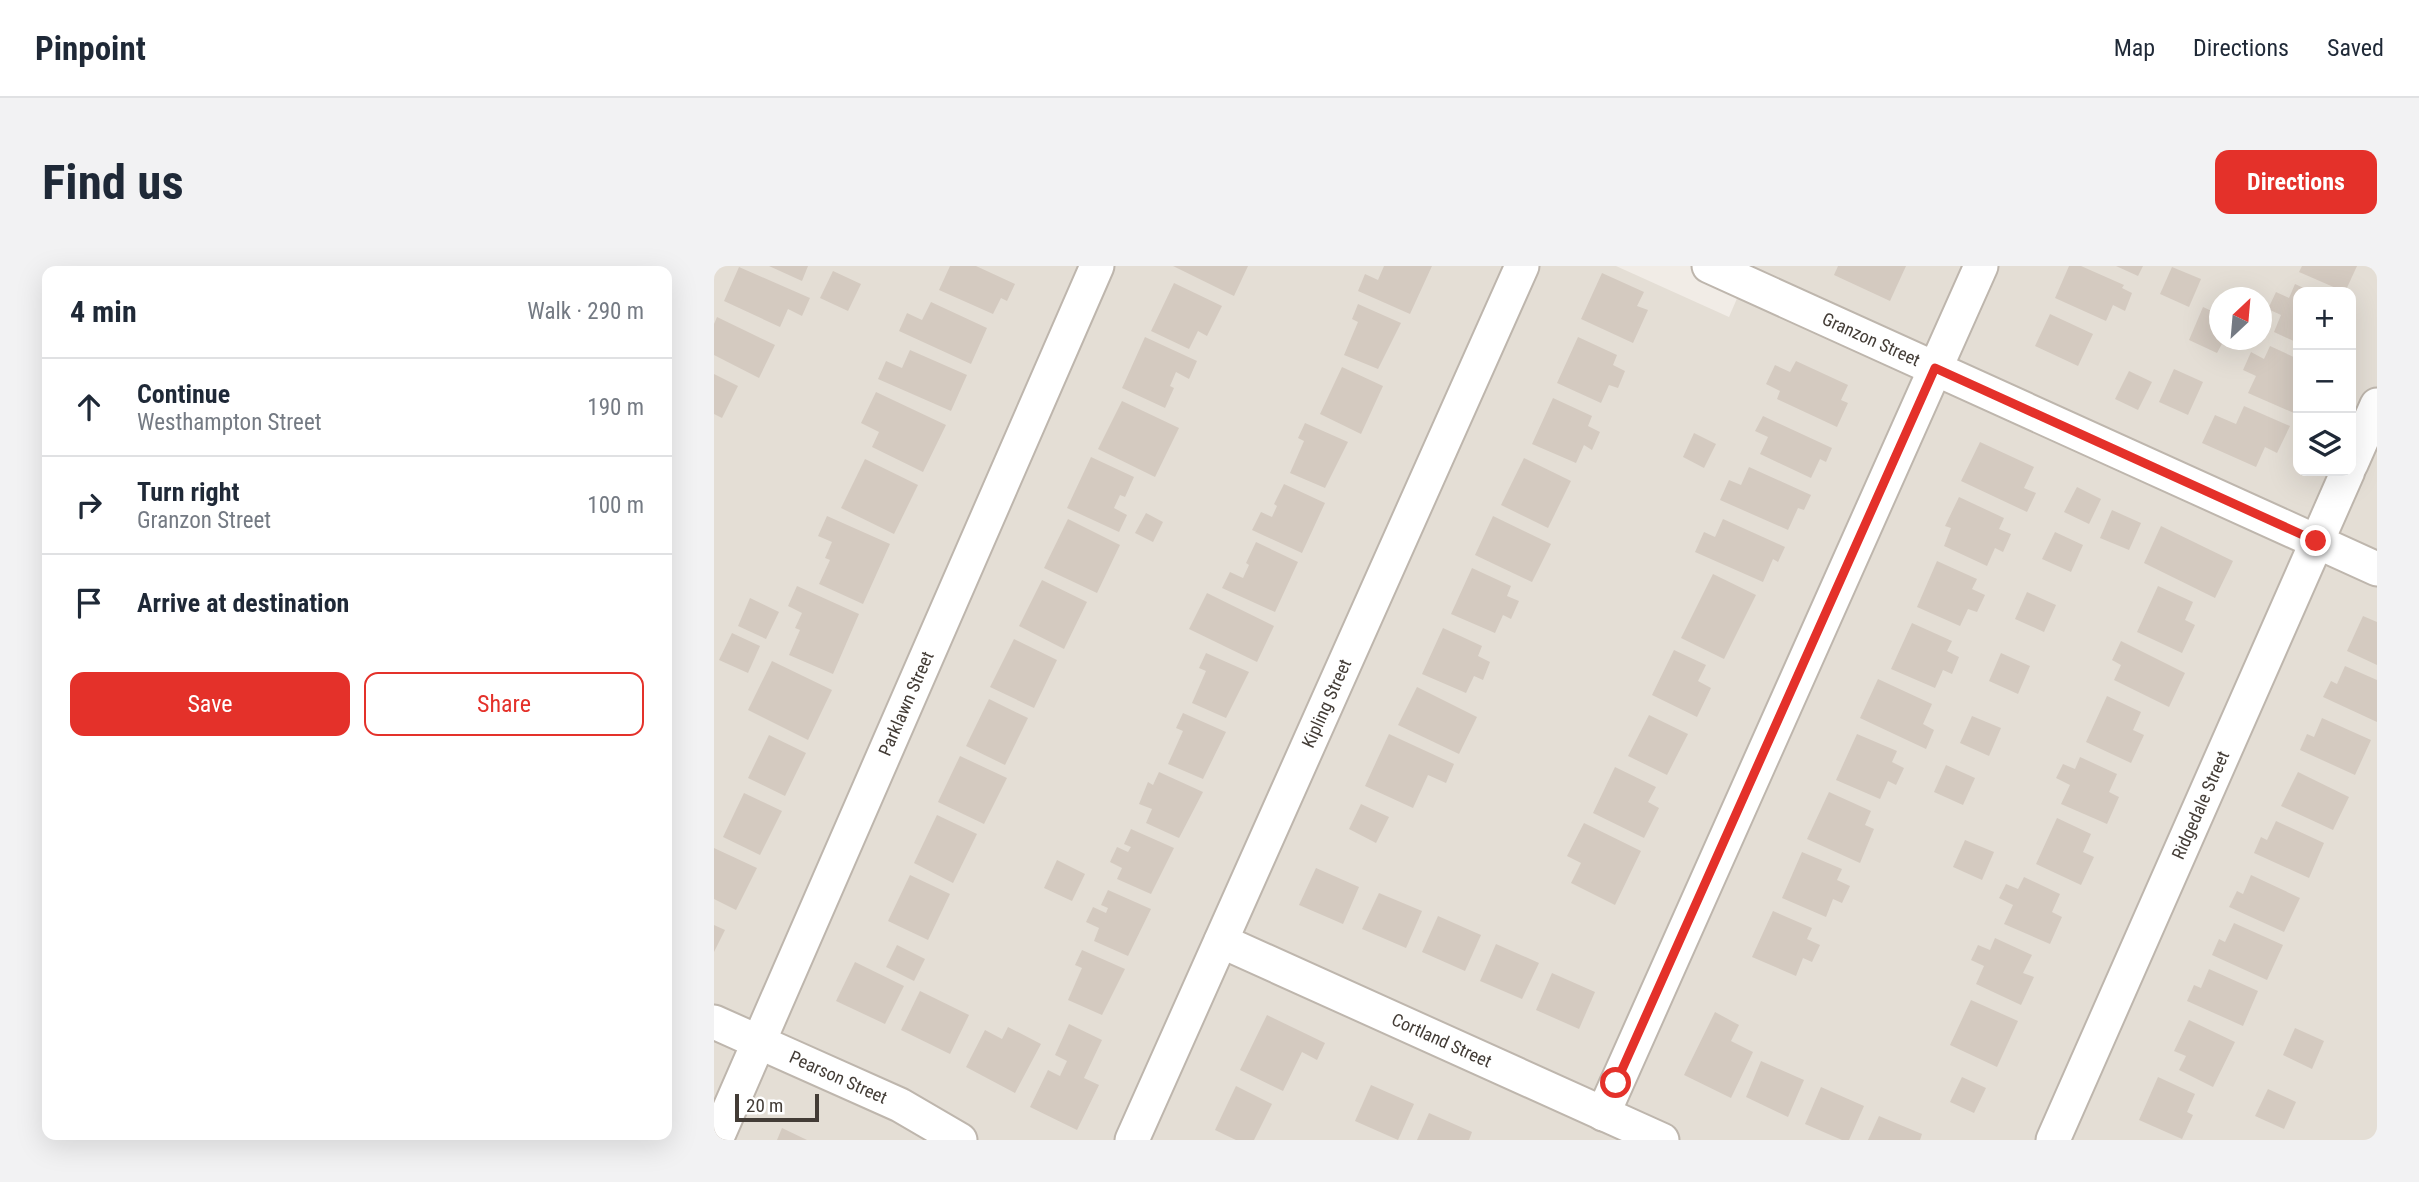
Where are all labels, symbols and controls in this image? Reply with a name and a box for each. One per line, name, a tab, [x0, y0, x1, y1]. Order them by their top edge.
text: Pinpoint	[35, 29, 146, 68]
text: Map	[2114, 34, 2155, 62]
text: Directions	[2193, 34, 2289, 62]
text: Saved	[2327, 34, 2384, 62]
button: Directions	[2215, 150, 2377, 214]
text: Find us	[42, 154, 184, 211]
north arrow	[2209, 287, 2272, 350]
map controls	[2293, 287, 2356, 476]
button: +	[2293, 287, 2356, 350]
text: 4 min	[70, 294, 137, 329]
text: Walk · 290 m	[527, 298, 644, 325]
street label: Granzon Street	[1819, 308, 1923, 370]
button: −	[2293, 350, 2356, 413]
text: Continue	[137, 379, 230, 409]
icon: ahead	[70, 388, 108, 426]
text: 190 m	[587, 394, 644, 421]
text: Westhampton Street	[137, 409, 321, 436]
button: layers	[2293, 413, 2356, 476]
text: Turn right	[137, 477, 239, 507]
icon: right	[70, 486, 108, 524]
text: 100 m	[587, 492, 644, 519]
text: Granzon Street	[137, 507, 271, 534]
route end	[2300, 525, 2331, 556]
icon: arrive	[70, 584, 108, 622]
text: Arrive at destination	[137, 588, 349, 618]
street label: Parklawn Street	[874, 648, 938, 759]
street label: Kipling Street	[1297, 656, 1355, 751]
button: Save	[70, 672, 350, 736]
button: Share	[364, 672, 644, 736]
street label: Ridgedale Street	[2167, 747, 2233, 862]
street label: Cortland Street	[1389, 1008, 1495, 1072]
street label: Pearson Street	[786, 1046, 891, 1108]
route start	[1600, 1067, 1631, 1098]
scale bar	[735, 1091, 819, 1123]
text: 20 m	[746, 1094, 783, 1117]

